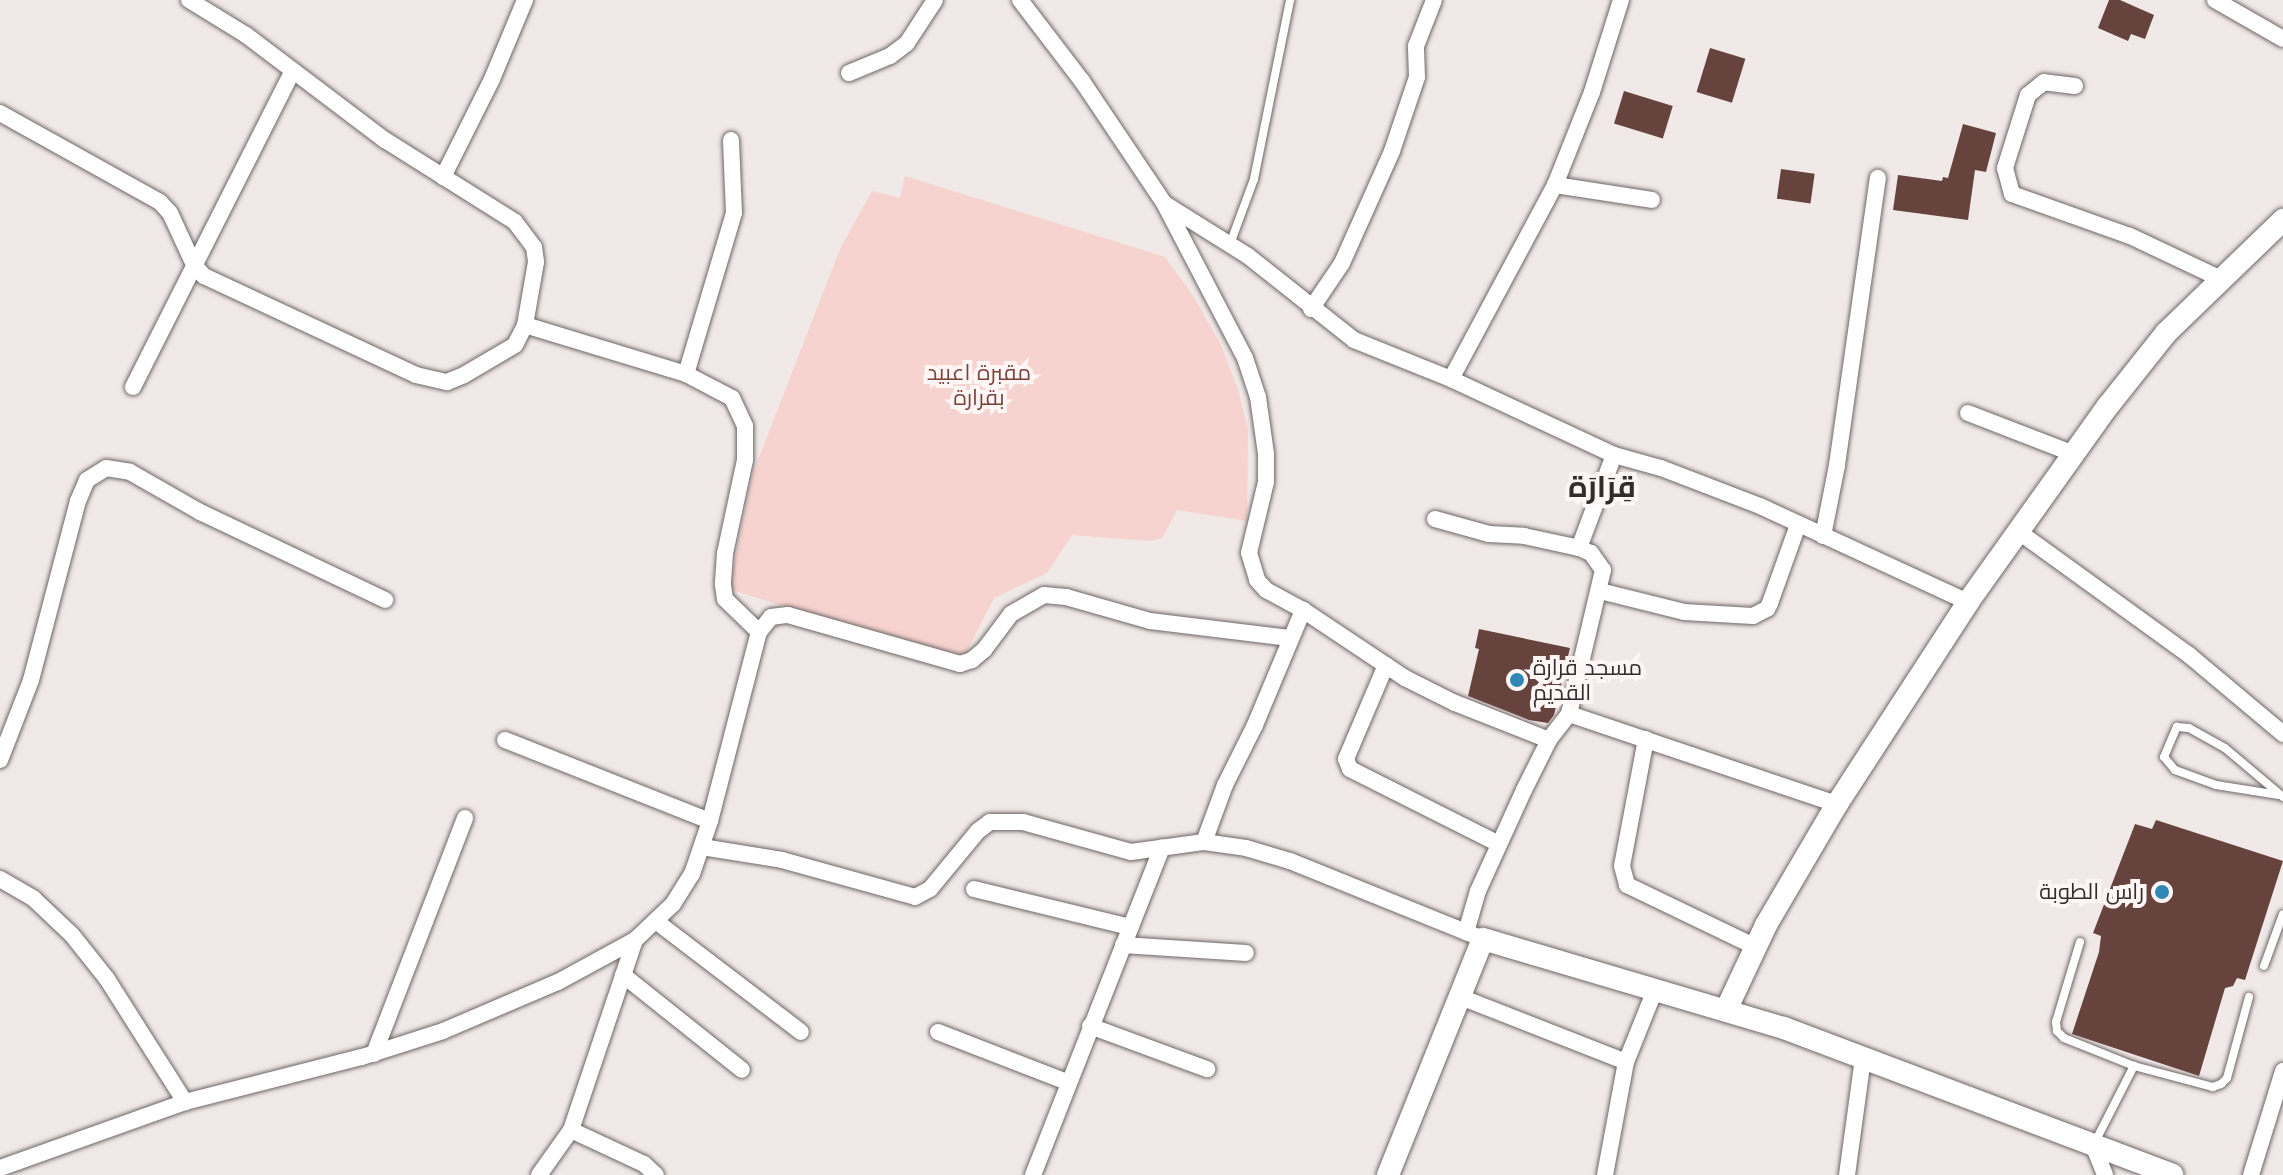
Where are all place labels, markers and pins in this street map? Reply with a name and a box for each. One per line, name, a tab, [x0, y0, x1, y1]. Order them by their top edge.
place label: مسجد قرارة القديم	[1533, 654, 1642, 706]
marker: مسجد قرارة القديم	[1508, 671, 1526, 689]
place label: راس الطوبة	[2039, 879, 2144, 905]
marker: راس الطوبة	[2151, 881, 2173, 903]

